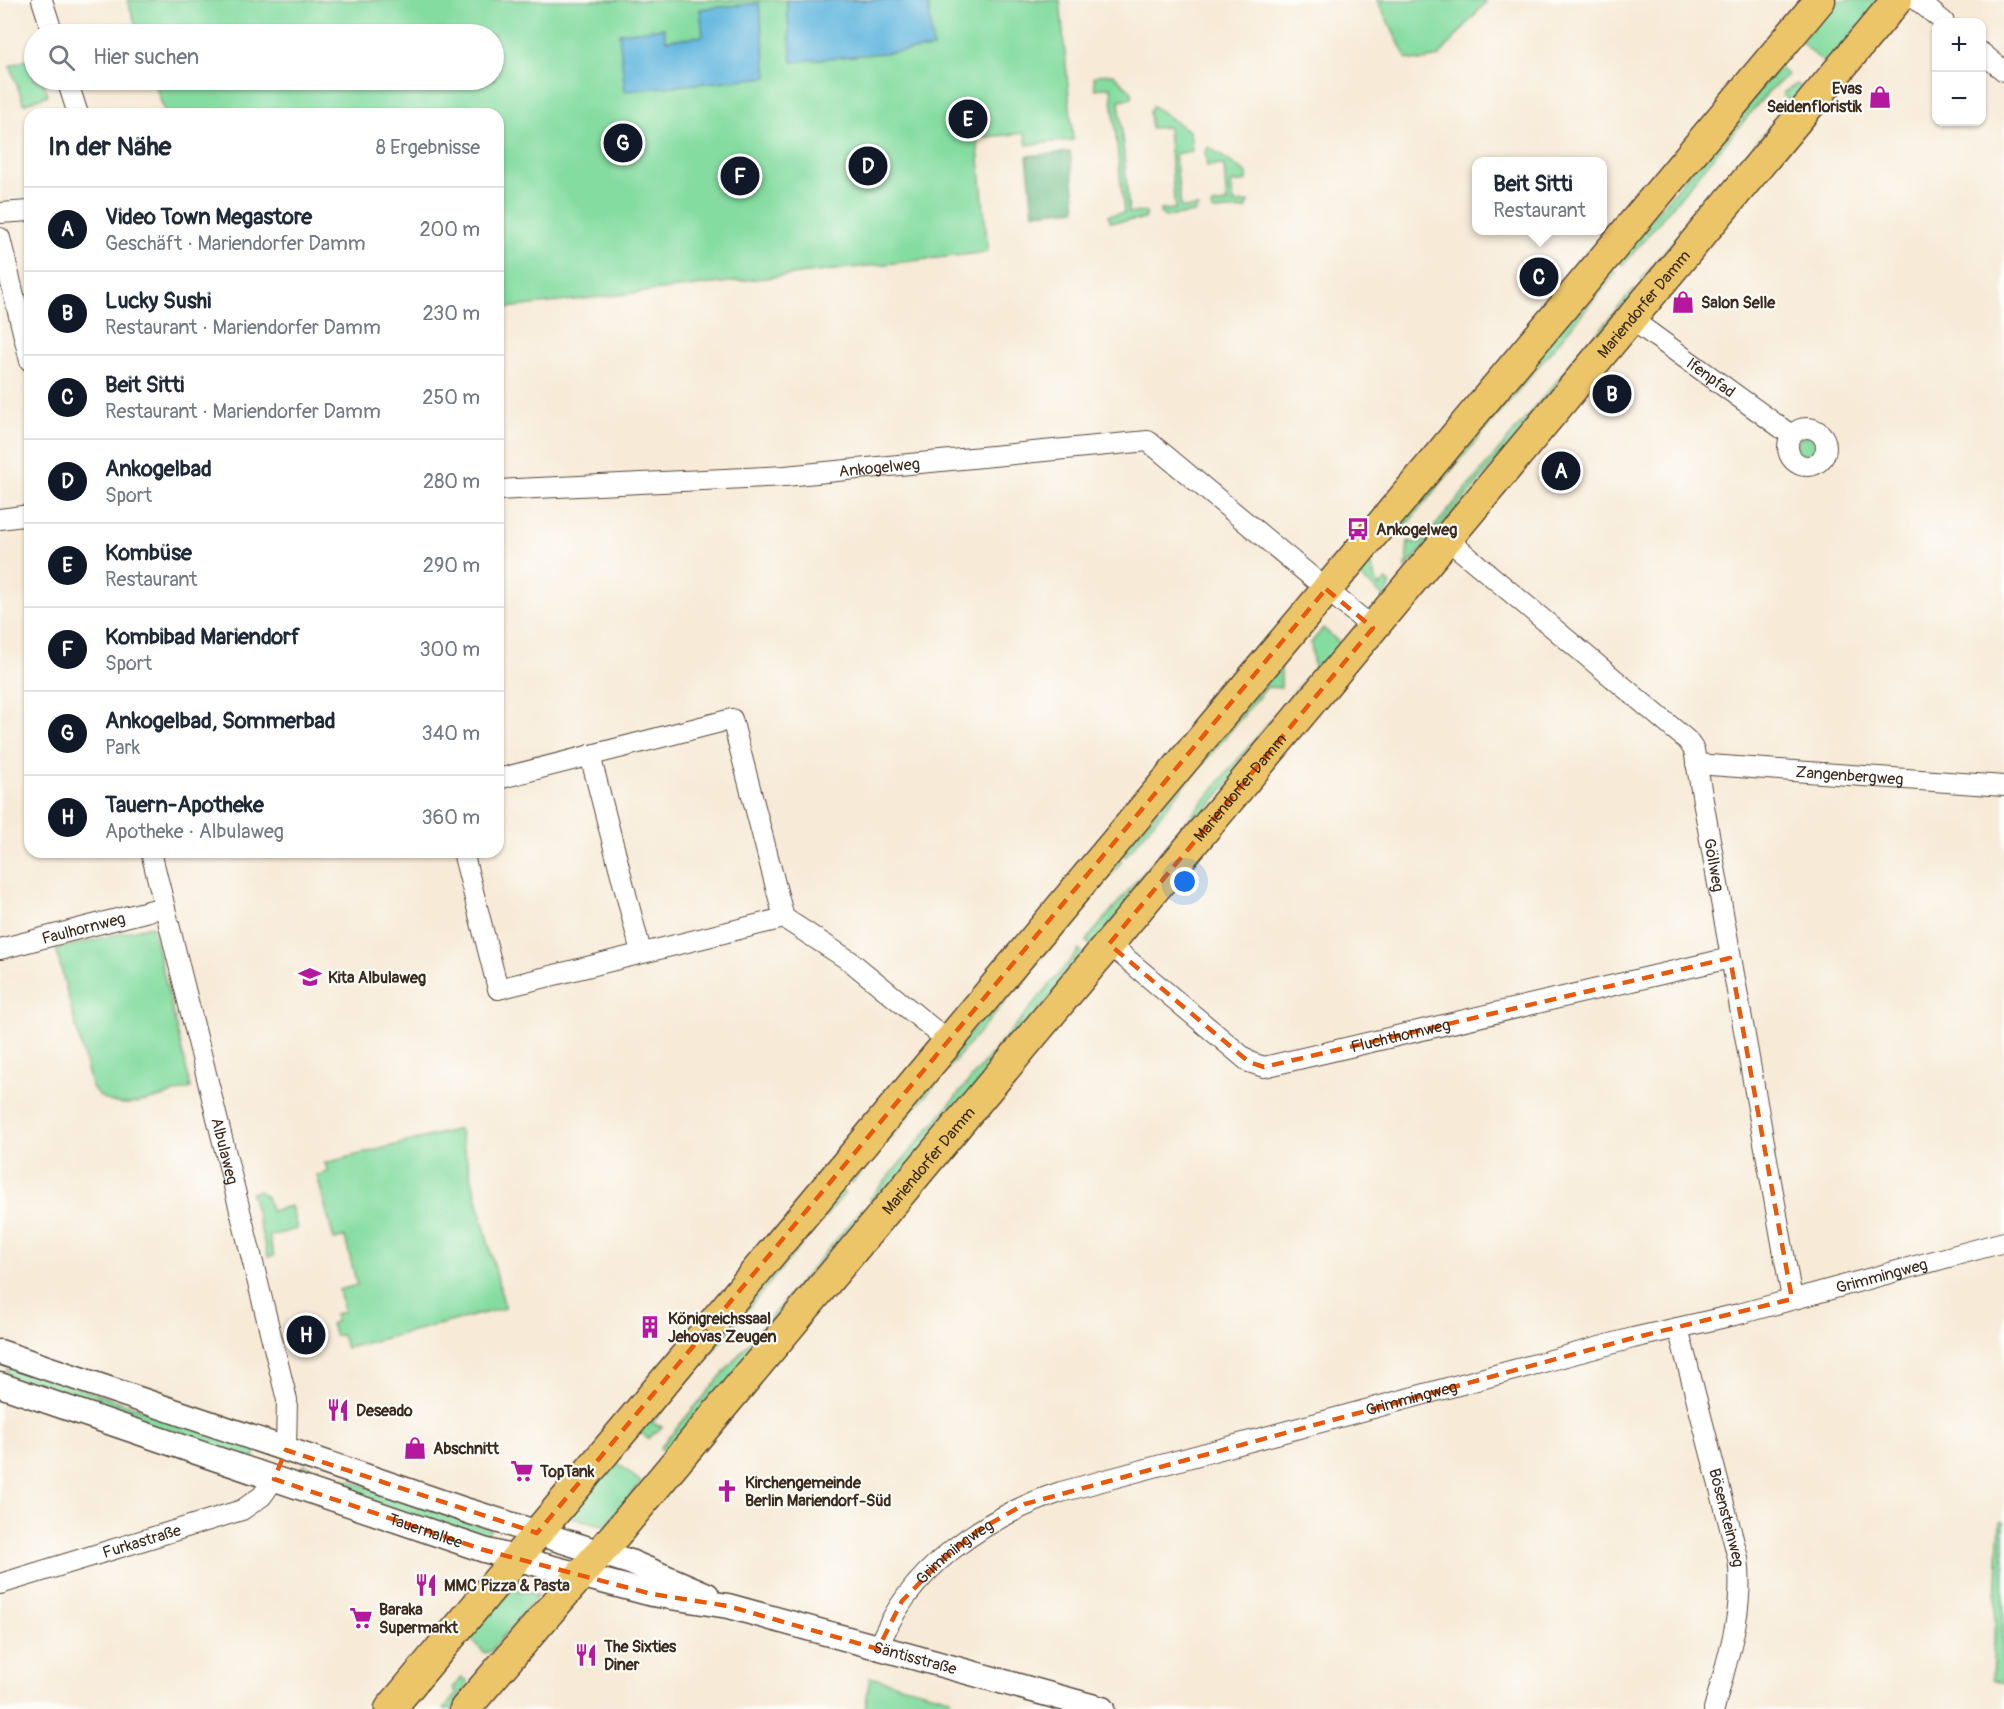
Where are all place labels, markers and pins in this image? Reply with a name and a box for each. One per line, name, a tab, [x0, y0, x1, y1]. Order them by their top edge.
place label: Evas Seidenfloristik	[1767, 79, 1863, 117]
shop icon: Evas Seidenfloristik	[1867, 84, 1893, 110]
pin: E	[948, 96, 988, 142]
pin: G	[604, 120, 642, 166]
pin: D	[848, 144, 888, 188]
pin: F	[720, 154, 760, 198]
pin: C	[1520, 254, 1558, 300]
shop icon: Salon Selle	[1670, 289, 1696, 315]
place label: Salon Selle	[1701, 293, 1776, 313]
pin: B	[1592, 372, 1632, 416]
pin: A	[1542, 448, 1580, 494]
bus stop icon: Ankogelweg	[1345, 516, 1371, 542]
place label: Ankogelweg	[1376, 520, 1457, 540]
school or university icon: Kita Albulaweg	[297, 964, 323, 990]
place label: Kita Albulaweg	[328, 968, 426, 988]
place label: Königreichssaal Jehovas Zeugen	[668, 1309, 776, 1347]
pin: H	[286, 1312, 326, 1358]
building icon: Königreichssaal Jehovas Zeugen	[637, 1314, 663, 1340]
restaurant icon: Deseado	[325, 1397, 351, 1423]
place label: Deseado	[356, 1401, 413, 1421]
shop icon: Abschnitt	[402, 1435, 428, 1461]
place label: Abschnitt	[433, 1439, 499, 1459]
supermarket icon: TopTank	[509, 1458, 535, 1484]
place label: TopTank	[539, 1462, 595, 1482]
place label: Kirchengemeinde Berlin Mariendorf-Süd	[745, 1473, 892, 1511]
church icon: Kirchengemeinde Berlin Mariendorf-Süd	[714, 1478, 740, 1504]
restaurant icon: MMC Pizza & Pasta	[413, 1572, 439, 1598]
place label: MMC Pizza & Pasta	[444, 1576, 570, 1596]
place label: Baraka Supermarkt	[379, 1600, 459, 1638]
supermarket icon: Baraka Supermarkt	[348, 1605, 374, 1631]
place label: The Sixties Diner	[603, 1637, 677, 1675]
restaurant icon: The Sixties Diner	[573, 1642, 599, 1668]

